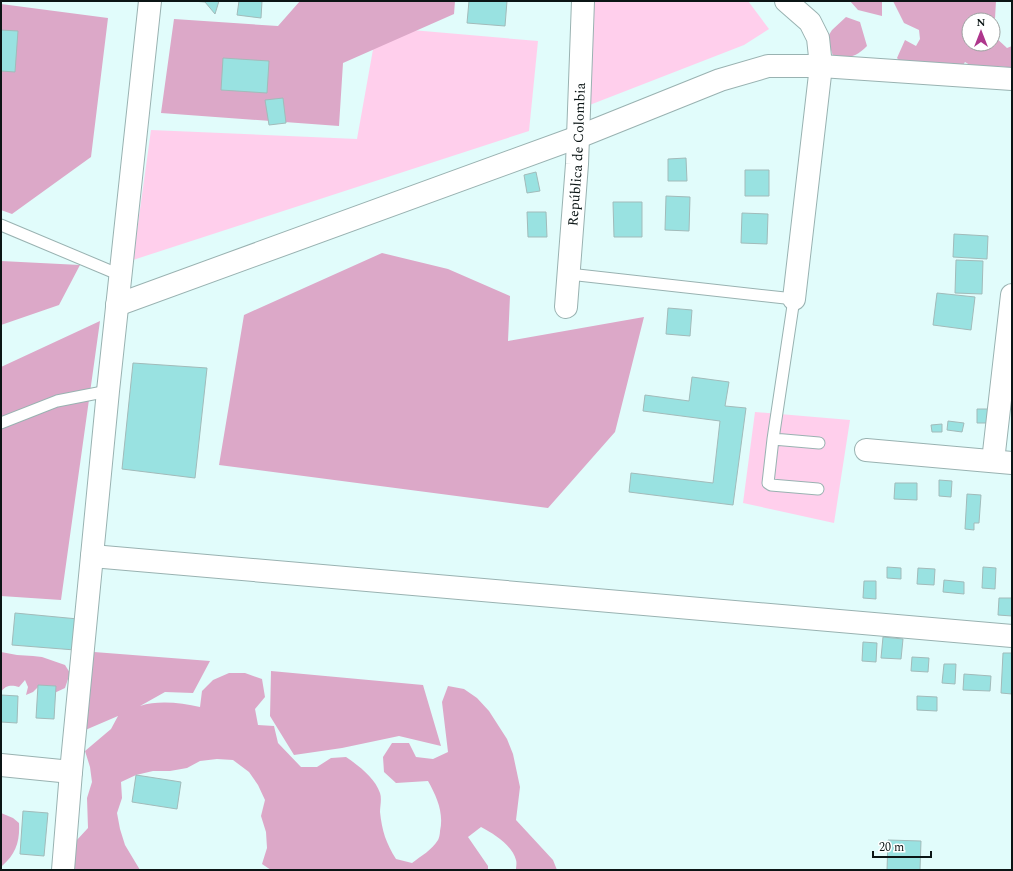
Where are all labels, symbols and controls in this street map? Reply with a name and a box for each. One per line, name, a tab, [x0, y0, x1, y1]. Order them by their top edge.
north arrow	[961, 12, 1001, 52]
text: N	[977, 14, 986, 31]
street label: República de Colombia	[562, 82, 591, 227]
scale bar	[873, 833, 931, 859]
text: 20 m	[879, 838, 904, 857]

